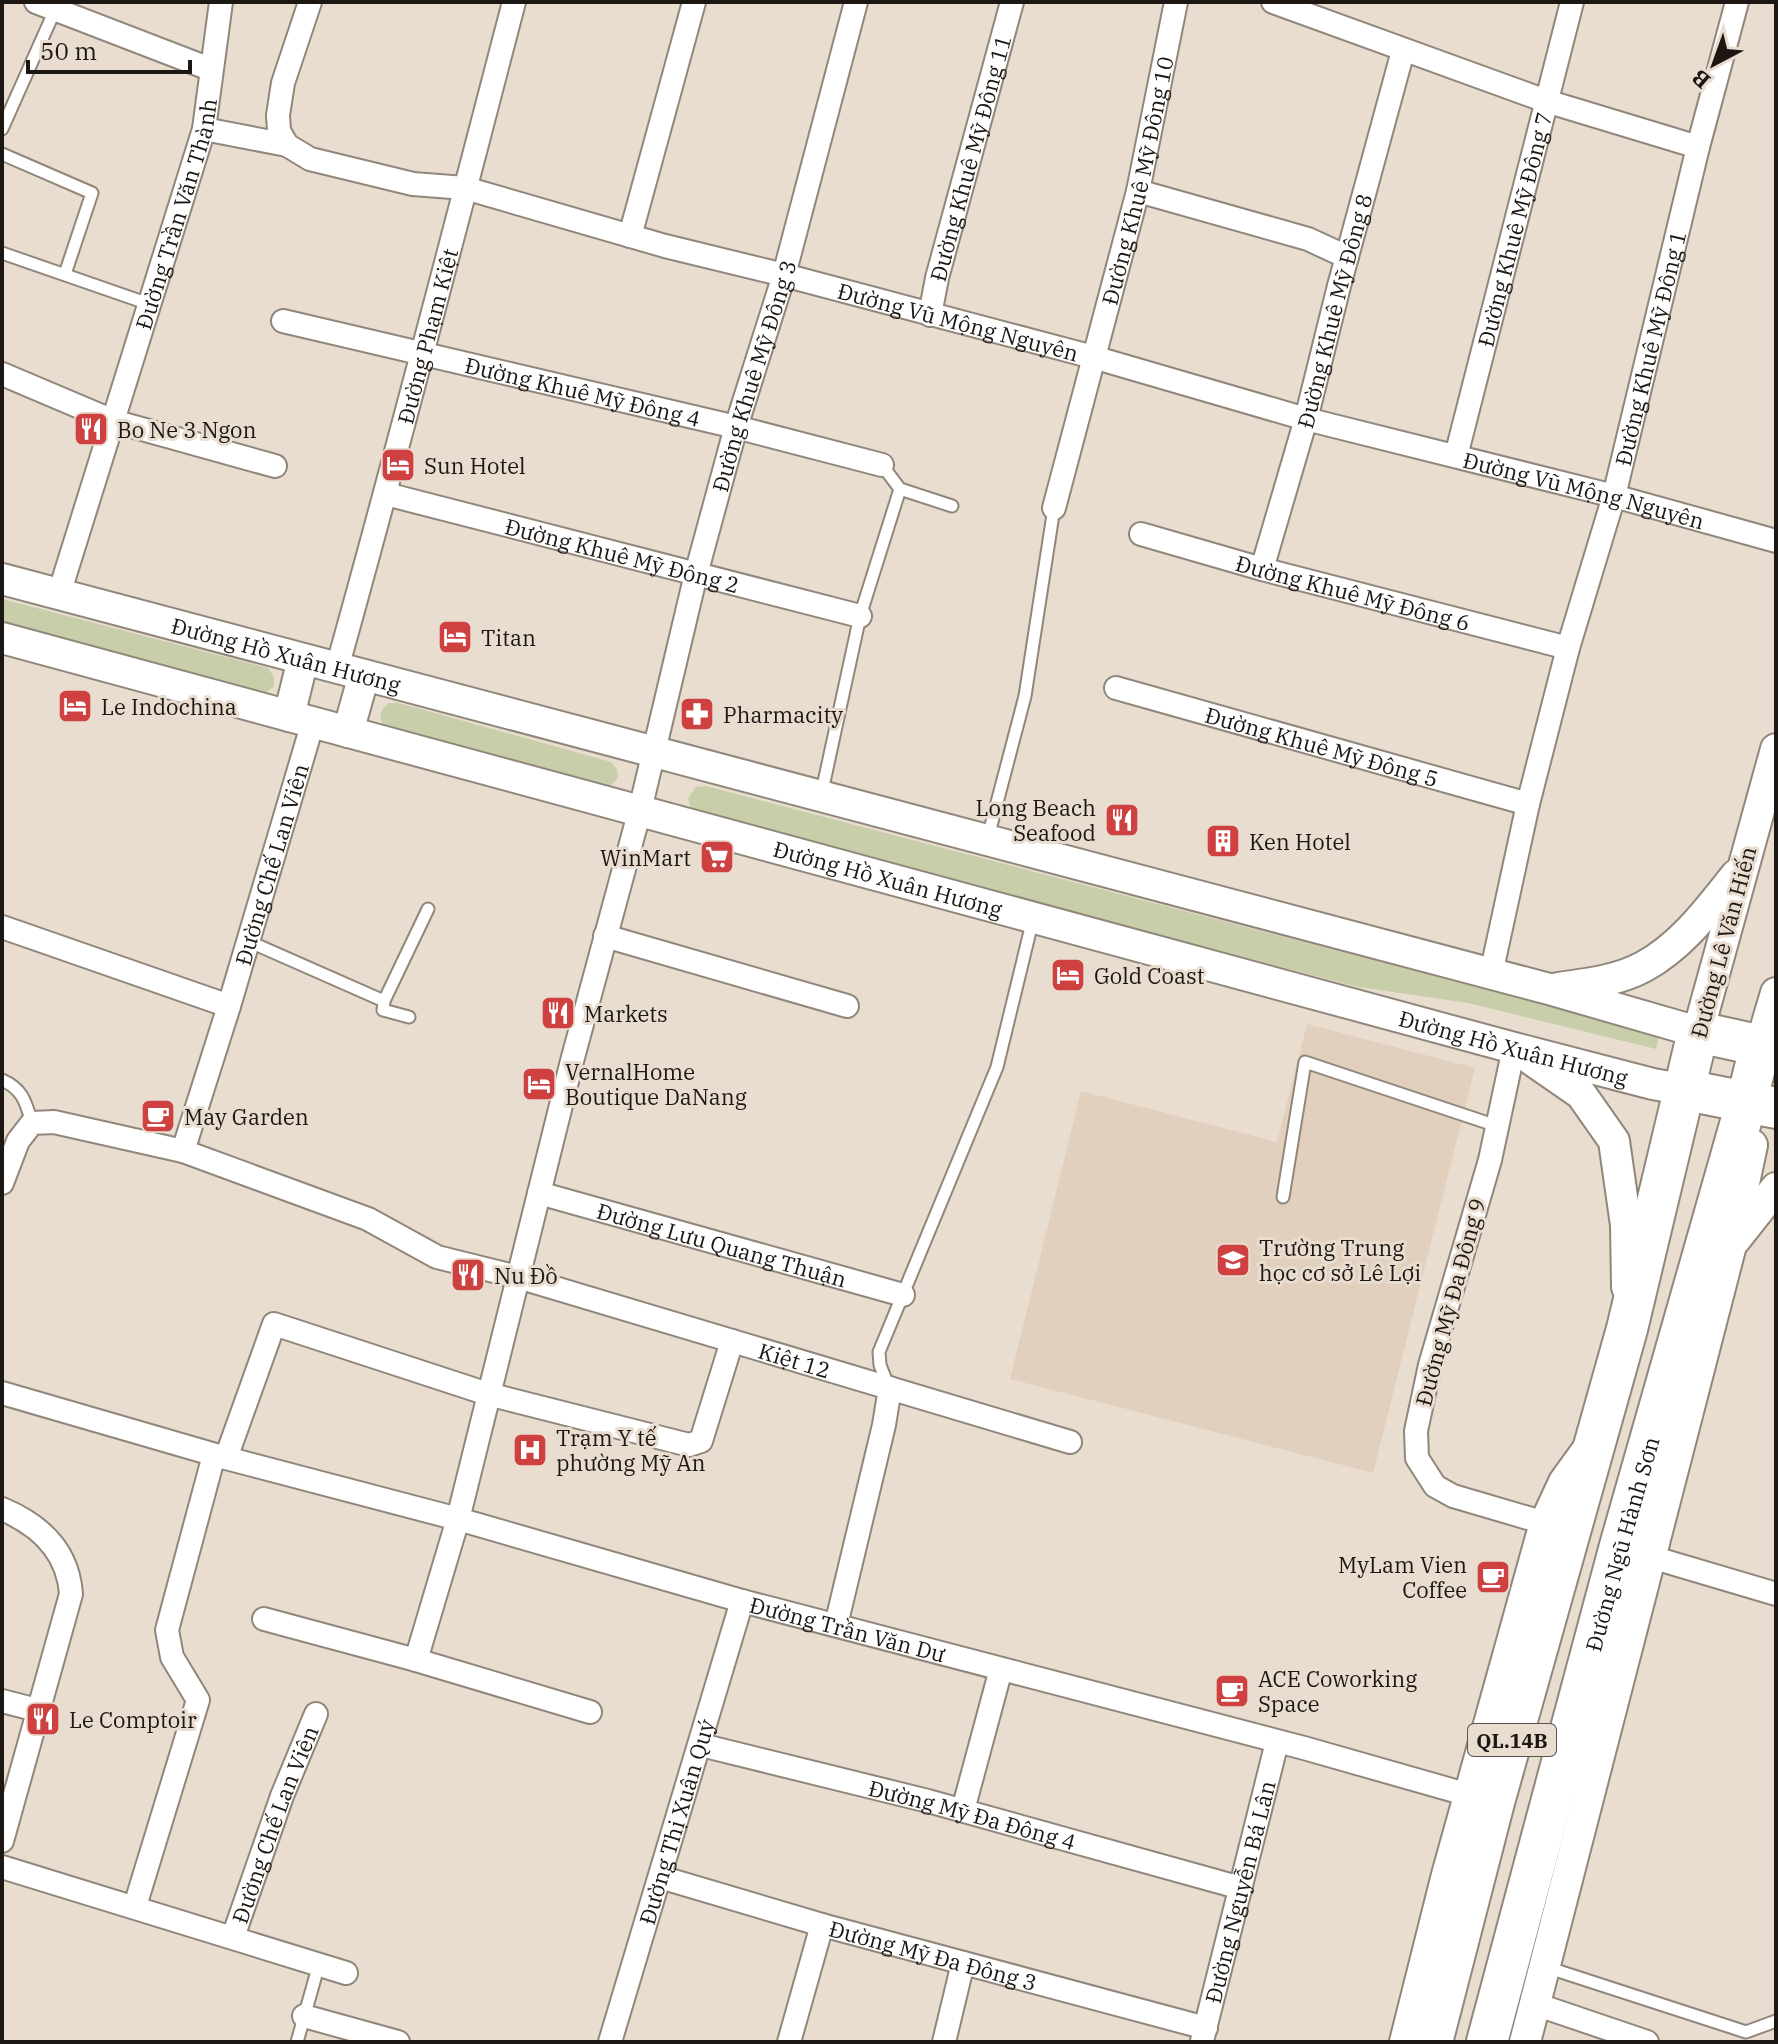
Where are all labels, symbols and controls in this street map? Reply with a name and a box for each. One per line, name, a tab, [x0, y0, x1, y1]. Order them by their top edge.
scale bar	[28, 24, 190, 74]
north arrow	[1674, 24, 1754, 104]
street label: Đường Khuê Mỹ Đông 11	[922, 32, 1017, 284]
text: 50 m	[40, 35, 97, 67]
street label: Đường Khuê Mỹ Đông 10	[1094, 54, 1179, 308]
text: B	[1685, 63, 1716, 95]
street label: Đường Trần Văn Thành	[128, 96, 222, 333]
street label: Đường Khuê Mỹ Đông 7	[1470, 109, 1558, 350]
street label: Đường Khuê Mỹ Đông 8	[1290, 190, 1378, 432]
street label: Đường Khuê Mỹ Đông 1	[1607, 228, 1692, 469]
street label: Đường Phạm Kiệt	[390, 245, 464, 427]
street label: Đường Khuê Mỹ Đông 3	[705, 257, 802, 495]
street label: Đường Vũ Mộng Nguyên	[835, 275, 1082, 367]
street label: Đường Khuê Mỹ Đông 4	[462, 350, 703, 433]
restaurant icon: Bo Ne 3 Ngon	[72, 410, 110, 448]
place label: Bo Ne 3 Ngon	[117, 415, 257, 444]
street label: Đường Vũ Mộng Nguyên	[1460, 444, 1708, 535]
hotel icon: Sun Hotel	[379, 446, 417, 484]
place label: Sun Hotel	[424, 451, 526, 480]
street label: Đường Khuê Mỹ Đông 2	[502, 511, 743, 599]
street label: Đường Khuê Mỹ Đông 6	[1233, 548, 1473, 637]
street label: Đường Hồ Xuân Hương	[168, 610, 404, 699]
hotel icon: Titan	[436, 618, 474, 656]
place label: Titan	[481, 623, 536, 652]
hotel icon: Le Indochina	[56, 687, 94, 725]
place label: Le Indochina	[101, 692, 237, 721]
pharmacy icon: Pharmacity	[678, 695, 716, 733]
street label: Đường Khuê Mỹ Đông 5	[1202, 699, 1442, 793]
place label: Pharmacity	[723, 700, 843, 729]
street label: Đường Chế Lan Viên	[227, 760, 314, 968]
place label: Long Beach Seafood	[976, 793, 1096, 847]
restaurant icon: Long Beach Seafood	[1103, 801, 1141, 839]
building icon: Ken Hotel	[1204, 822, 1242, 860]
place label: Ken Hotel	[1249, 827, 1351, 856]
street label: Đường Hồ Xuân Hương	[770, 833, 1006, 923]
supermarket icon: WinMart	[698, 838, 736, 876]
place label: WinMart	[600, 843, 691, 872]
street label: Đường Lê Văn Hiến	[1683, 843, 1763, 1041]
hotel icon: Gold Coast	[1049, 956, 1087, 994]
place label: Gold Coast	[1094, 961, 1205, 990]
restaurant icon: Markets	[539, 994, 577, 1032]
place label: Markets	[584, 999, 668, 1028]
street label: Đường Hồ Xuân Hương	[1396, 1003, 1631, 1091]
place label: VernalHome Boutique DaNang	[565, 1057, 747, 1111]
hotel icon: VernalHome Boutique DaNang	[520, 1065, 558, 1103]
cafe icon: May Garden	[139, 1097, 177, 1135]
place label: May Garden	[184, 1102, 309, 1131]
street label: Đường Lưu Quang Thuận	[594, 1195, 850, 1293]
street label: Đường Mỹ Đa Đông 9	[1408, 1195, 1492, 1409]
place label: Trường Trung học cơ sở Lê Lợi	[1259, 1233, 1421, 1287]
school or university icon: Trường Trung học cơ sở Lê Lợi	[1214, 1241, 1252, 1279]
restaurant icon: Nu Đồ	[449, 1256, 487, 1294]
place label: Nu Đồ	[494, 1261, 558, 1290]
street label: Kiệt 12	[755, 1335, 834, 1384]
place label: Trạm Y tế phường Mỹ An	[556, 1423, 706, 1477]
hospital icon: Trạm Y tế phường Mỹ An	[511, 1431, 549, 1469]
street label: Đường Ngũ Hành Sơn	[1578, 1433, 1665, 1655]
place label: MyLam Vien Coffee	[1338, 1550, 1467, 1604]
cafe icon: MyLam Vien Coffee	[1474, 1558, 1512, 1596]
street label: Đường Trần Văn Dư	[747, 1589, 949, 1668]
place label: ACE Coworking Space	[1258, 1664, 1417, 1718]
cafe icon: ACE Coworking Space	[1213, 1672, 1251, 1710]
restaurant icon: Le Comptoir	[24, 1700, 62, 1738]
place label: Le Comptoir	[69, 1705, 197, 1734]
street label: Đường Thị Xuân Quý	[632, 1715, 720, 1928]
street label: Đường Chế Lan Viên	[224, 1721, 324, 1927]
road number: QL.14B	[1468, 1724, 1556, 1756]
street label: Đường Mỹ Đa Đông 4	[866, 1772, 1079, 1856]
street label: Đường Nguyễn Bá Lân	[1198, 1777, 1281, 2006]
street label: Đường Mỹ Đa Đông 3	[826, 1913, 1040, 1996]

